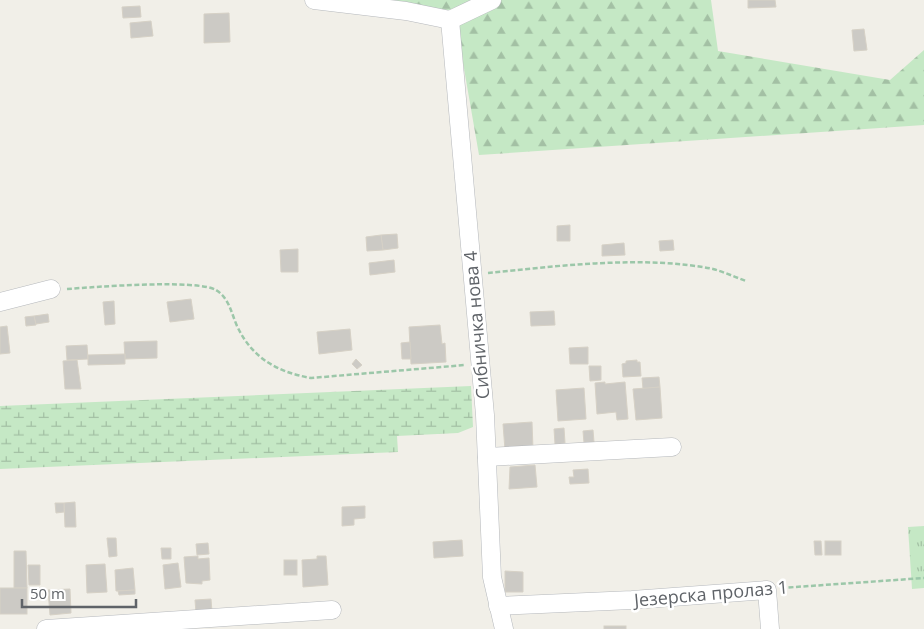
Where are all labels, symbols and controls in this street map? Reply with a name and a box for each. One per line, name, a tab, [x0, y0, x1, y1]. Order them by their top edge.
street label: Сибничка нова 4	[458, 250, 494, 400]
street label: Језерска пролаз 1	[631, 574, 789, 612]
scale bar	[22, 576, 136, 608]
text: 50 m	[30, 583, 65, 603]

